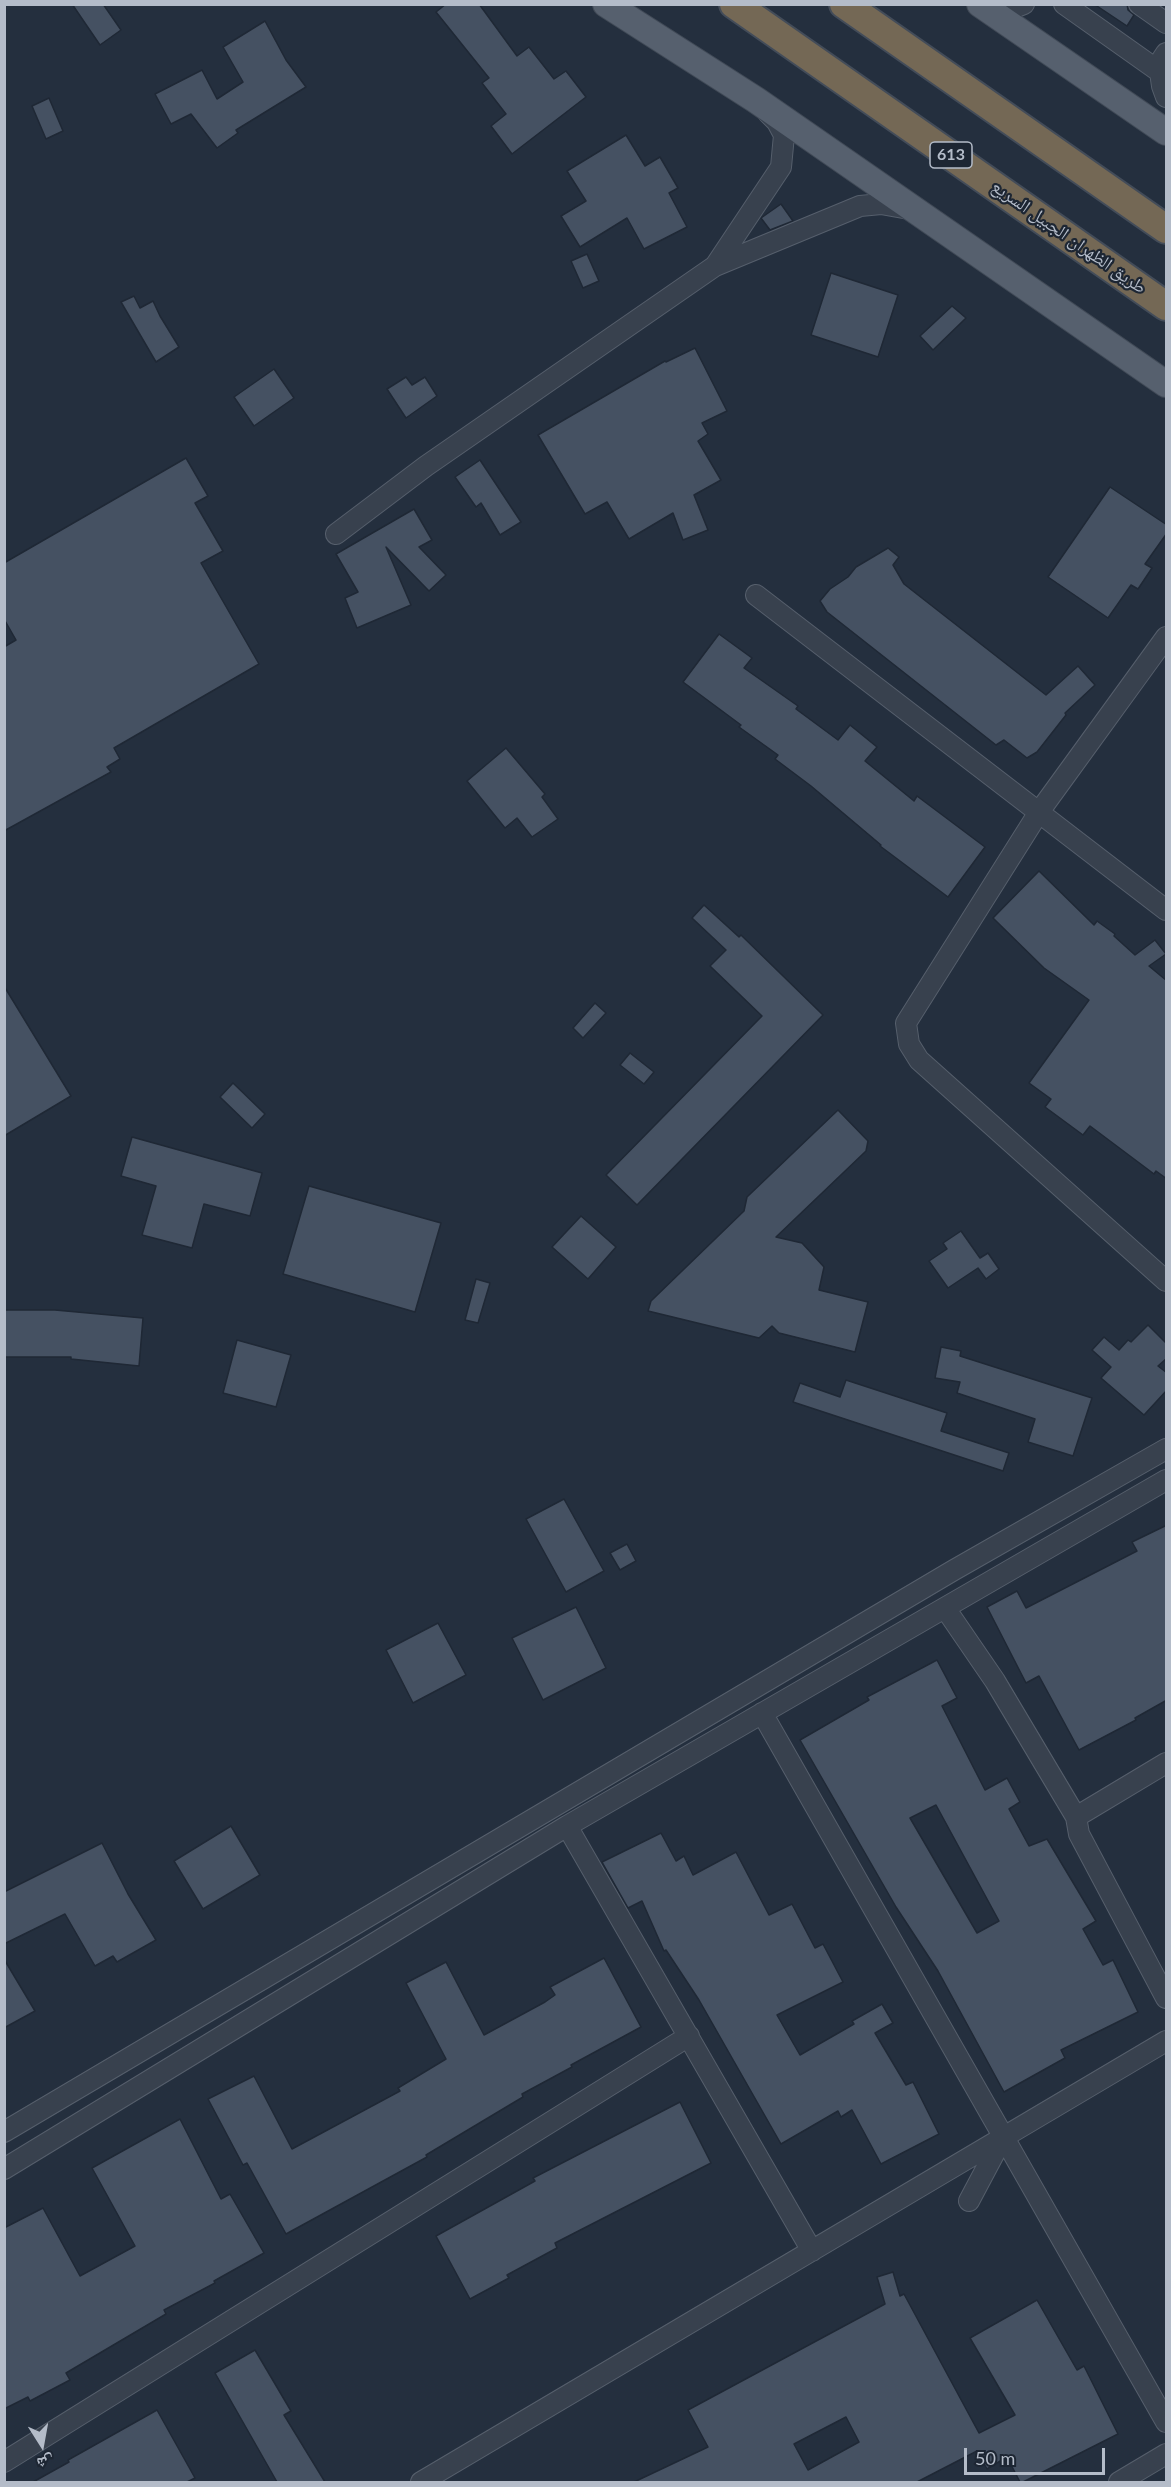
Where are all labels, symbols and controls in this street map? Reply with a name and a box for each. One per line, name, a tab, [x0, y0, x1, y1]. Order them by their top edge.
road number: 613	[930, 142, 972, 168]
street label: طريق الظهران الجبيل السريع	[988, 175, 1150, 299]
north arrow	[12, 2415, 72, 2475]
scale bar	[967, 2436, 1108, 2474]
text: 50 m	[975, 2447, 1015, 2469]
text: ش	[35, 2452, 56, 2474]

